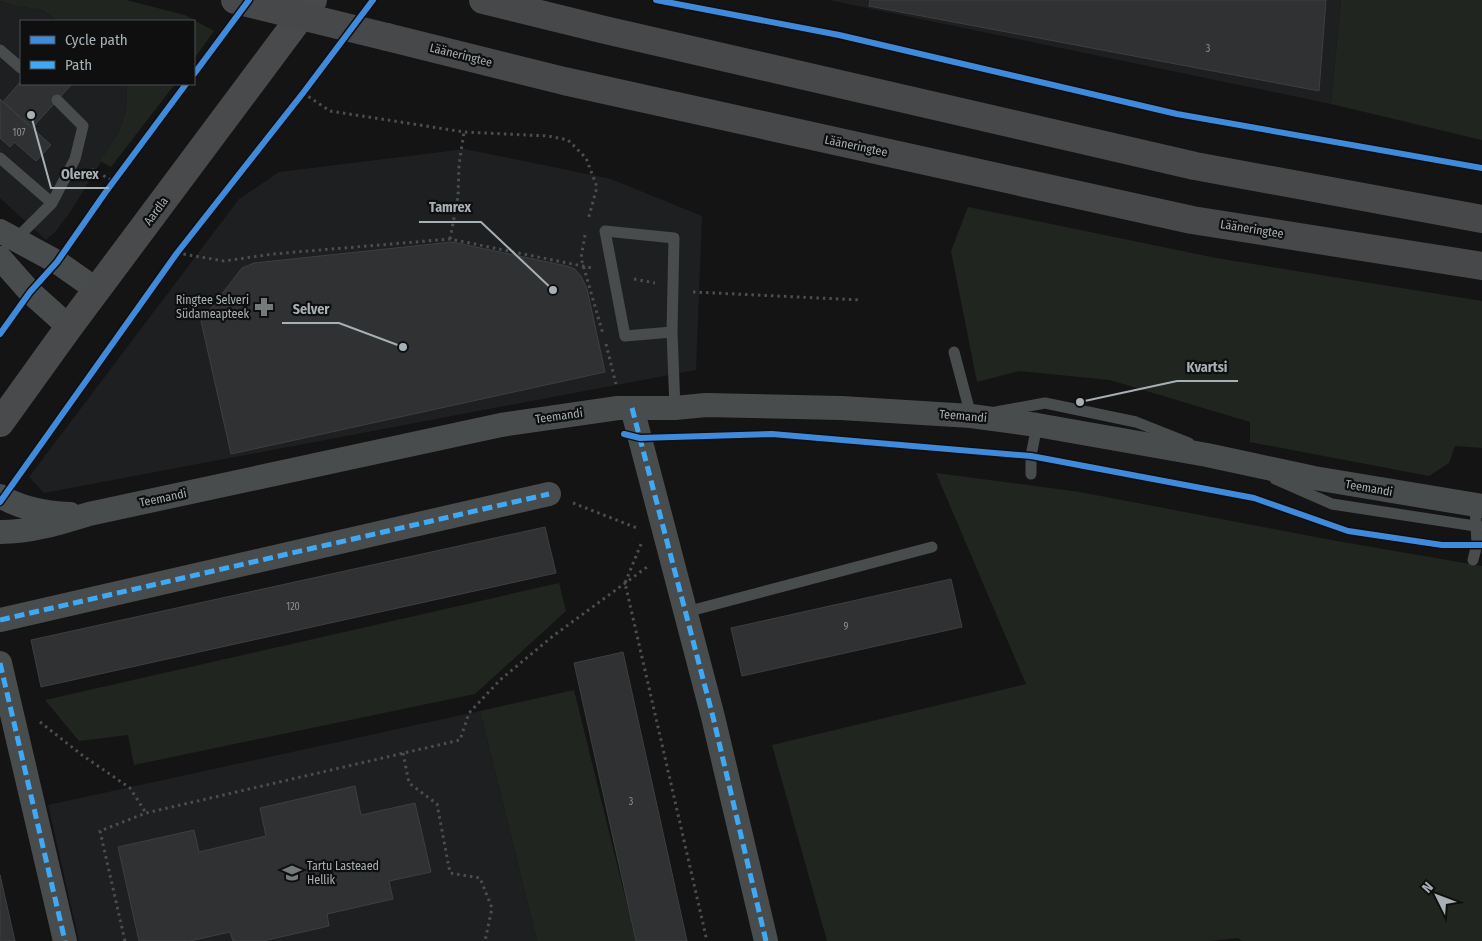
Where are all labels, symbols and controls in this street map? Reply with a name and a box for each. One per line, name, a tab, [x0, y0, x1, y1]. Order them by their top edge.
legend	[20, 20, 195, 85]
text: Cycle path	[65, 31, 128, 49]
street label: Lääneringtee	[428, 40, 494, 70]
house number: 3	[1206, 43, 1211, 55]
text: Path	[65, 56, 92, 74]
house number: 107	[13, 127, 25, 139]
street label: Lääneringtee	[823, 133, 889, 160]
callout: Olerex	[51, 159, 109, 188]
text: Olerex	[61, 166, 99, 183]
callout: Tamrex	[419, 193, 481, 222]
street label: Aardla	[141, 194, 171, 228]
text: Tamrex	[429, 199, 471, 216]
street label: Lääneringtee	[1219, 217, 1285, 241]
place label: Ringtee Selveri Südameapteek	[176, 293, 249, 321]
callout: Selver	[282, 294, 339, 323]
pharmacy icon: Ringtee Selveri Südameapteek	[253, 296, 275, 318]
text: Selver	[293, 301, 330, 318]
callout: Kvartsi	[1177, 352, 1238, 381]
text: Kvartsi	[1187, 359, 1228, 376]
street label: Teemandi	[534, 406, 584, 426]
street label: Teemandi	[939, 407, 987, 425]
street label: Teemandi	[1344, 477, 1394, 499]
street label: Teemandi	[138, 486, 188, 510]
house number: 120	[286, 601, 300, 613]
house number: 9	[844, 621, 849, 633]
house number: 3	[629, 796, 634, 808]
place label: Tartu Lasteaed Hellik	[307, 859, 379, 887]
school or university icon: Tartu Lasteaed Hellik	[281, 862, 303, 884]
north arrow	[1412, 871, 1462, 921]
text: N	[1419, 879, 1437, 896]

